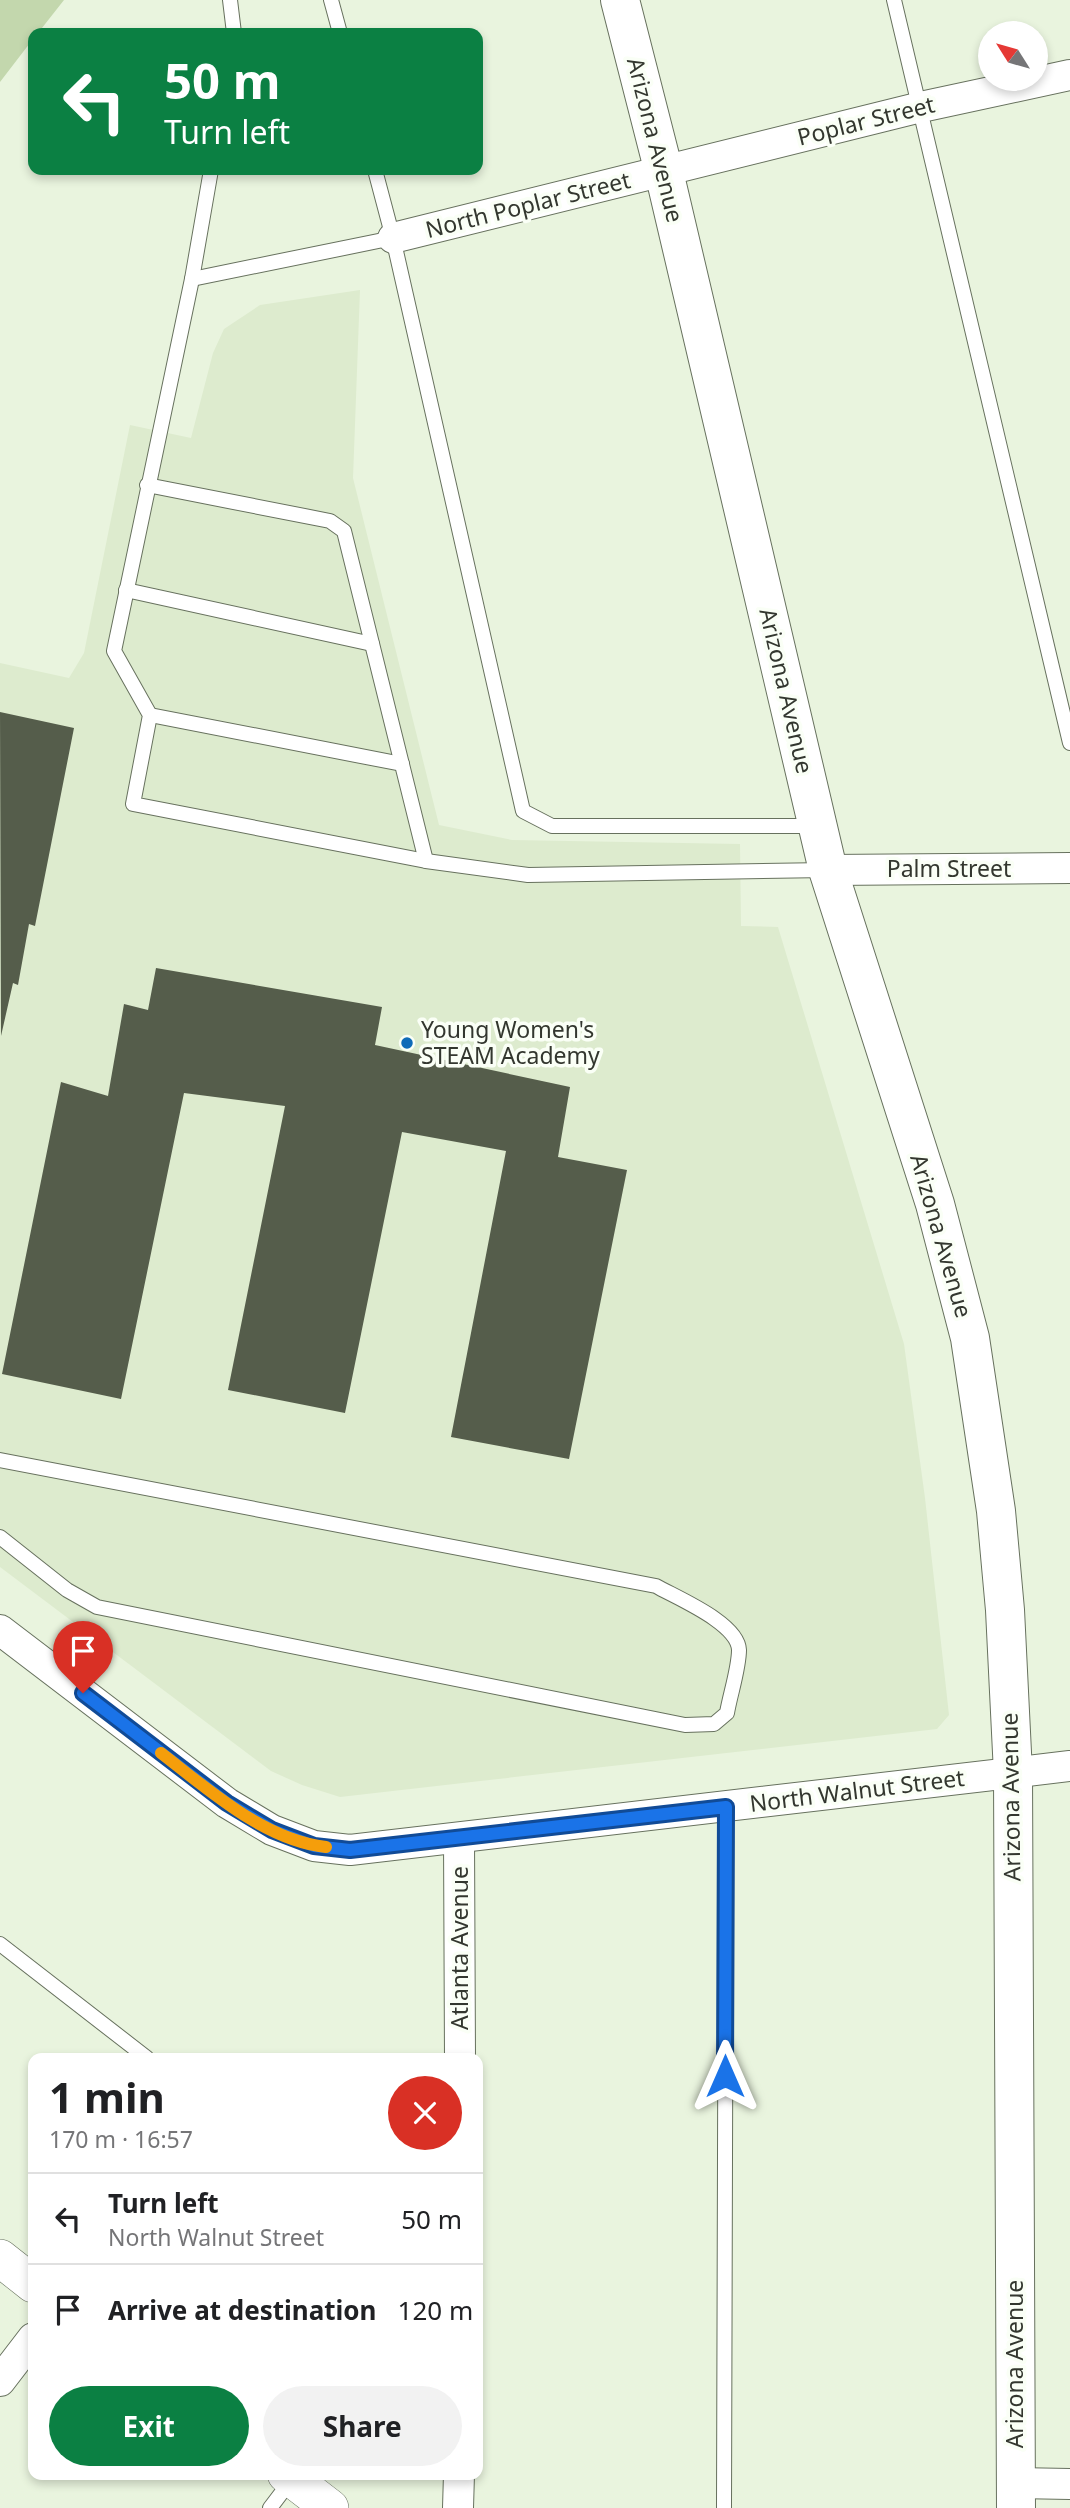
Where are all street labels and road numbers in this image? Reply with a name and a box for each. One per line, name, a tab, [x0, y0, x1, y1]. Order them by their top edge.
street label: Arizona Avenue	[620, 54, 692, 225]
street label: Poplar Street	[794, 88, 938, 153]
street label: North Poplar Street	[422, 163, 633, 245]
street label: Arizona Avenue	[752, 605, 822, 777]
street label: Palm Street	[887, 852, 1011, 884]
street label: Arizona Avenue	[903, 1150, 981, 1321]
street label: Arizona Avenue	[993, 1712, 1027, 1882]
street label: North Walnut Street	[748, 1761, 966, 1819]
street label: Atlanta Avenue	[443, 1866, 475, 2030]
street label: Arizona Avenue	[998, 2280, 1030, 2448]

